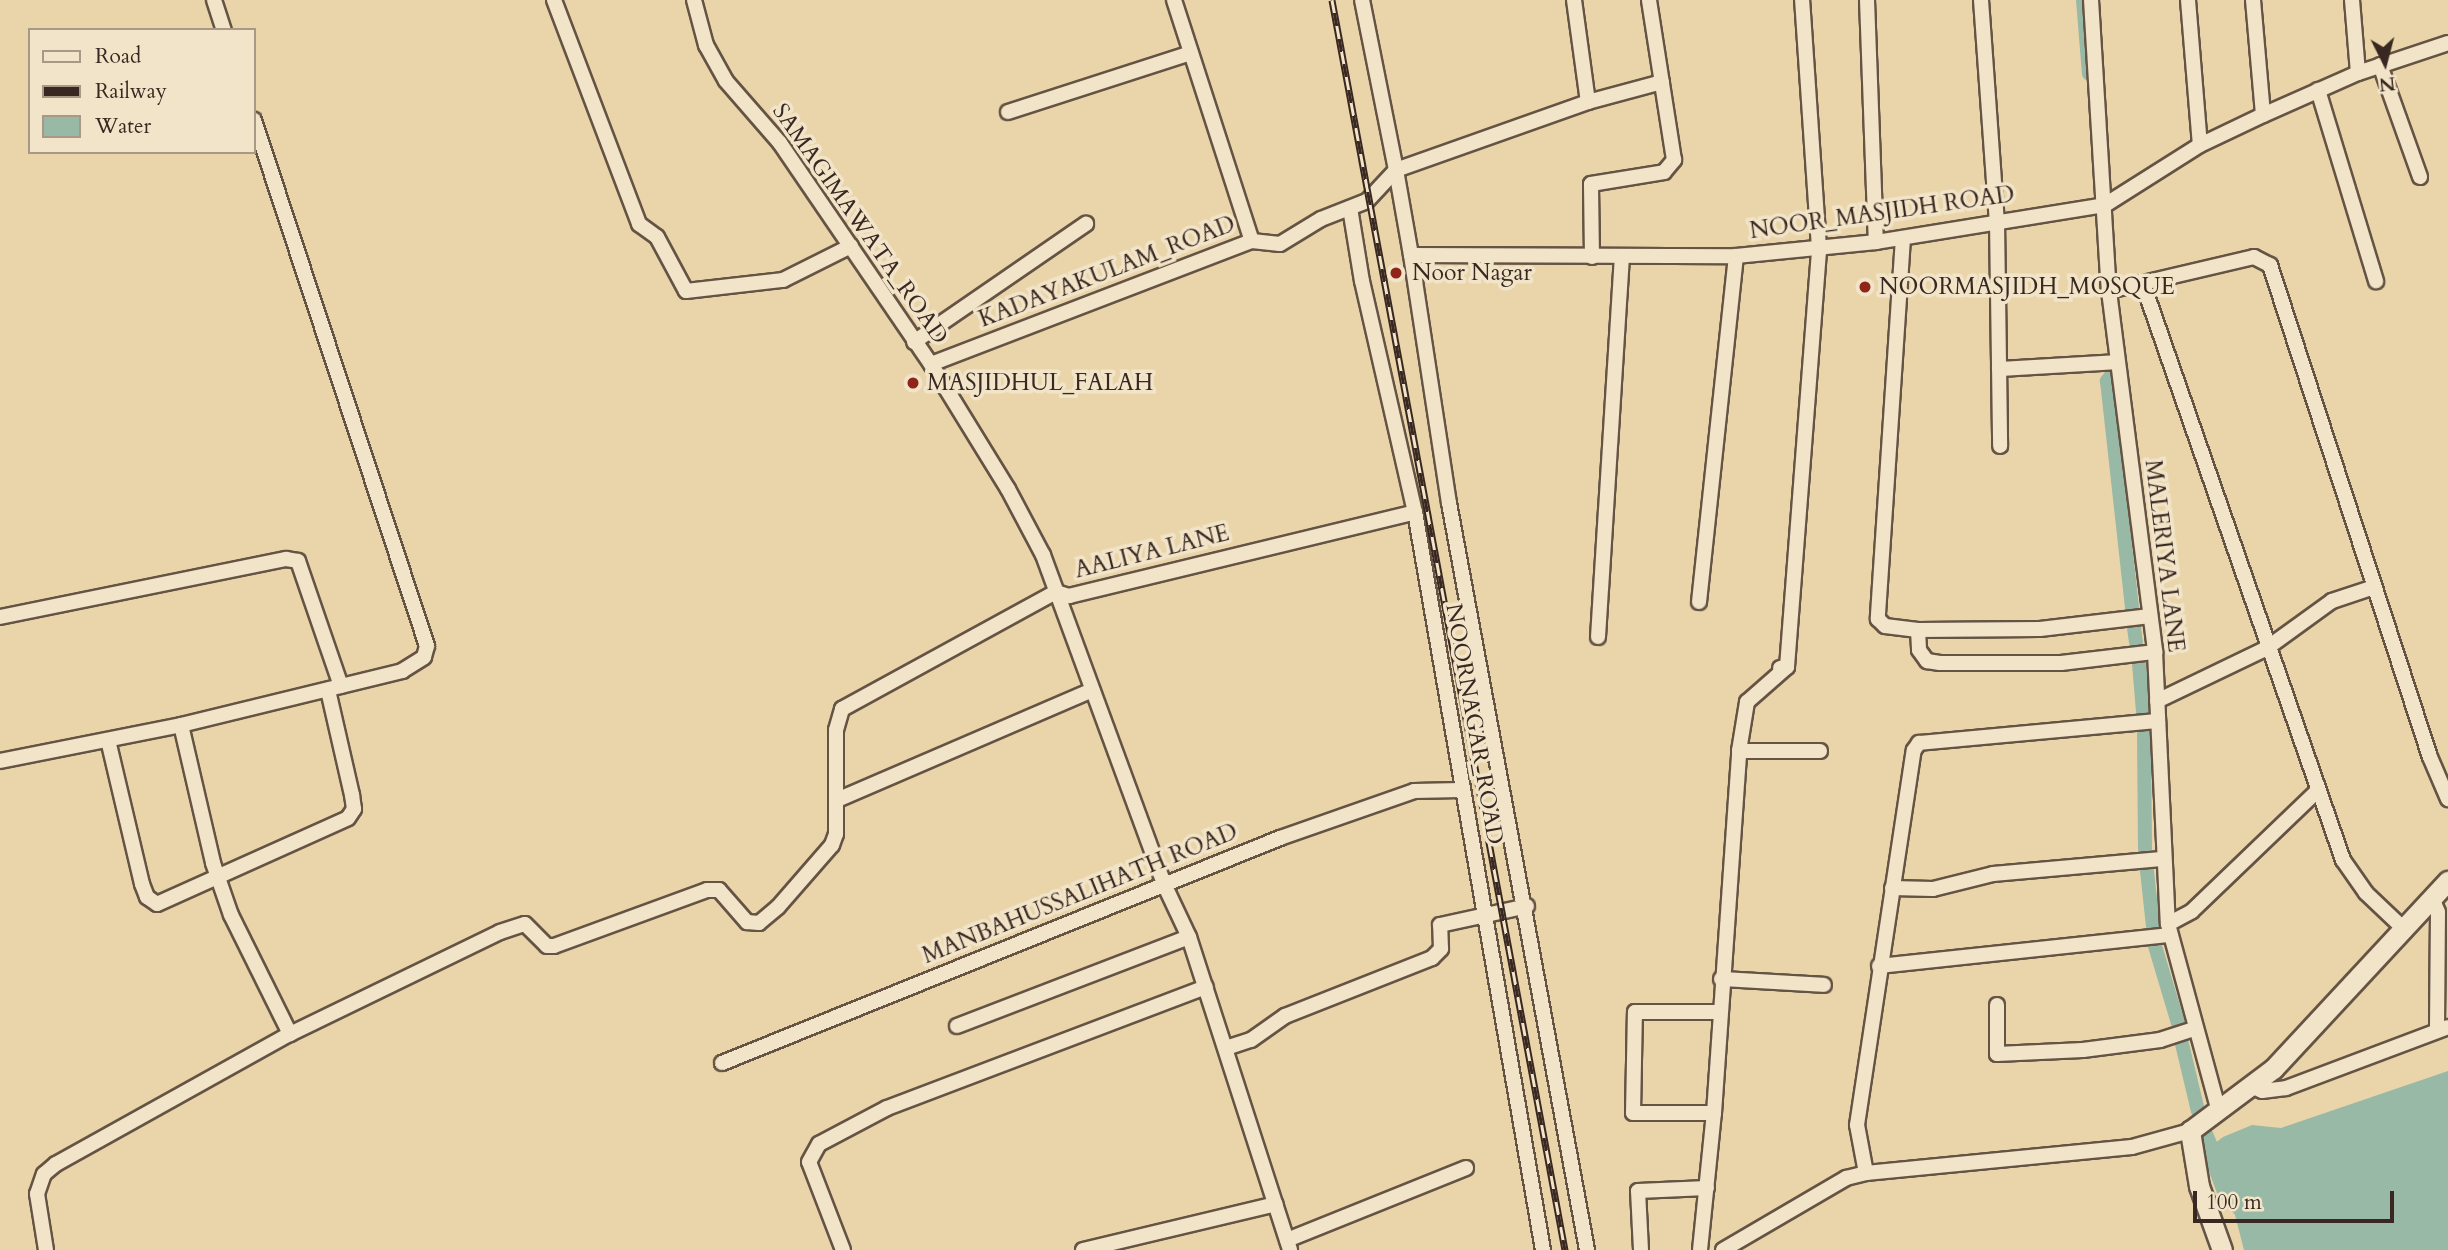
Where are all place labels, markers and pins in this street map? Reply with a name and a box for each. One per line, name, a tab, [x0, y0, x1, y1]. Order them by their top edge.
place label: Noor Nagar	[1412, 259, 1532, 287]
marker: Noor Nagar	[1386, 263, 1406, 283]
place label: NOORMASJIDH_MOSQUE	[1879, 273, 2175, 301]
marker: NOORMASJIDH_MOSQUE	[1857, 279, 1873, 295]
place label: MASJIDHUL_FALAH	[927, 369, 1153, 397]
marker: MASJIDHUL_FALAH	[905, 375, 921, 391]

